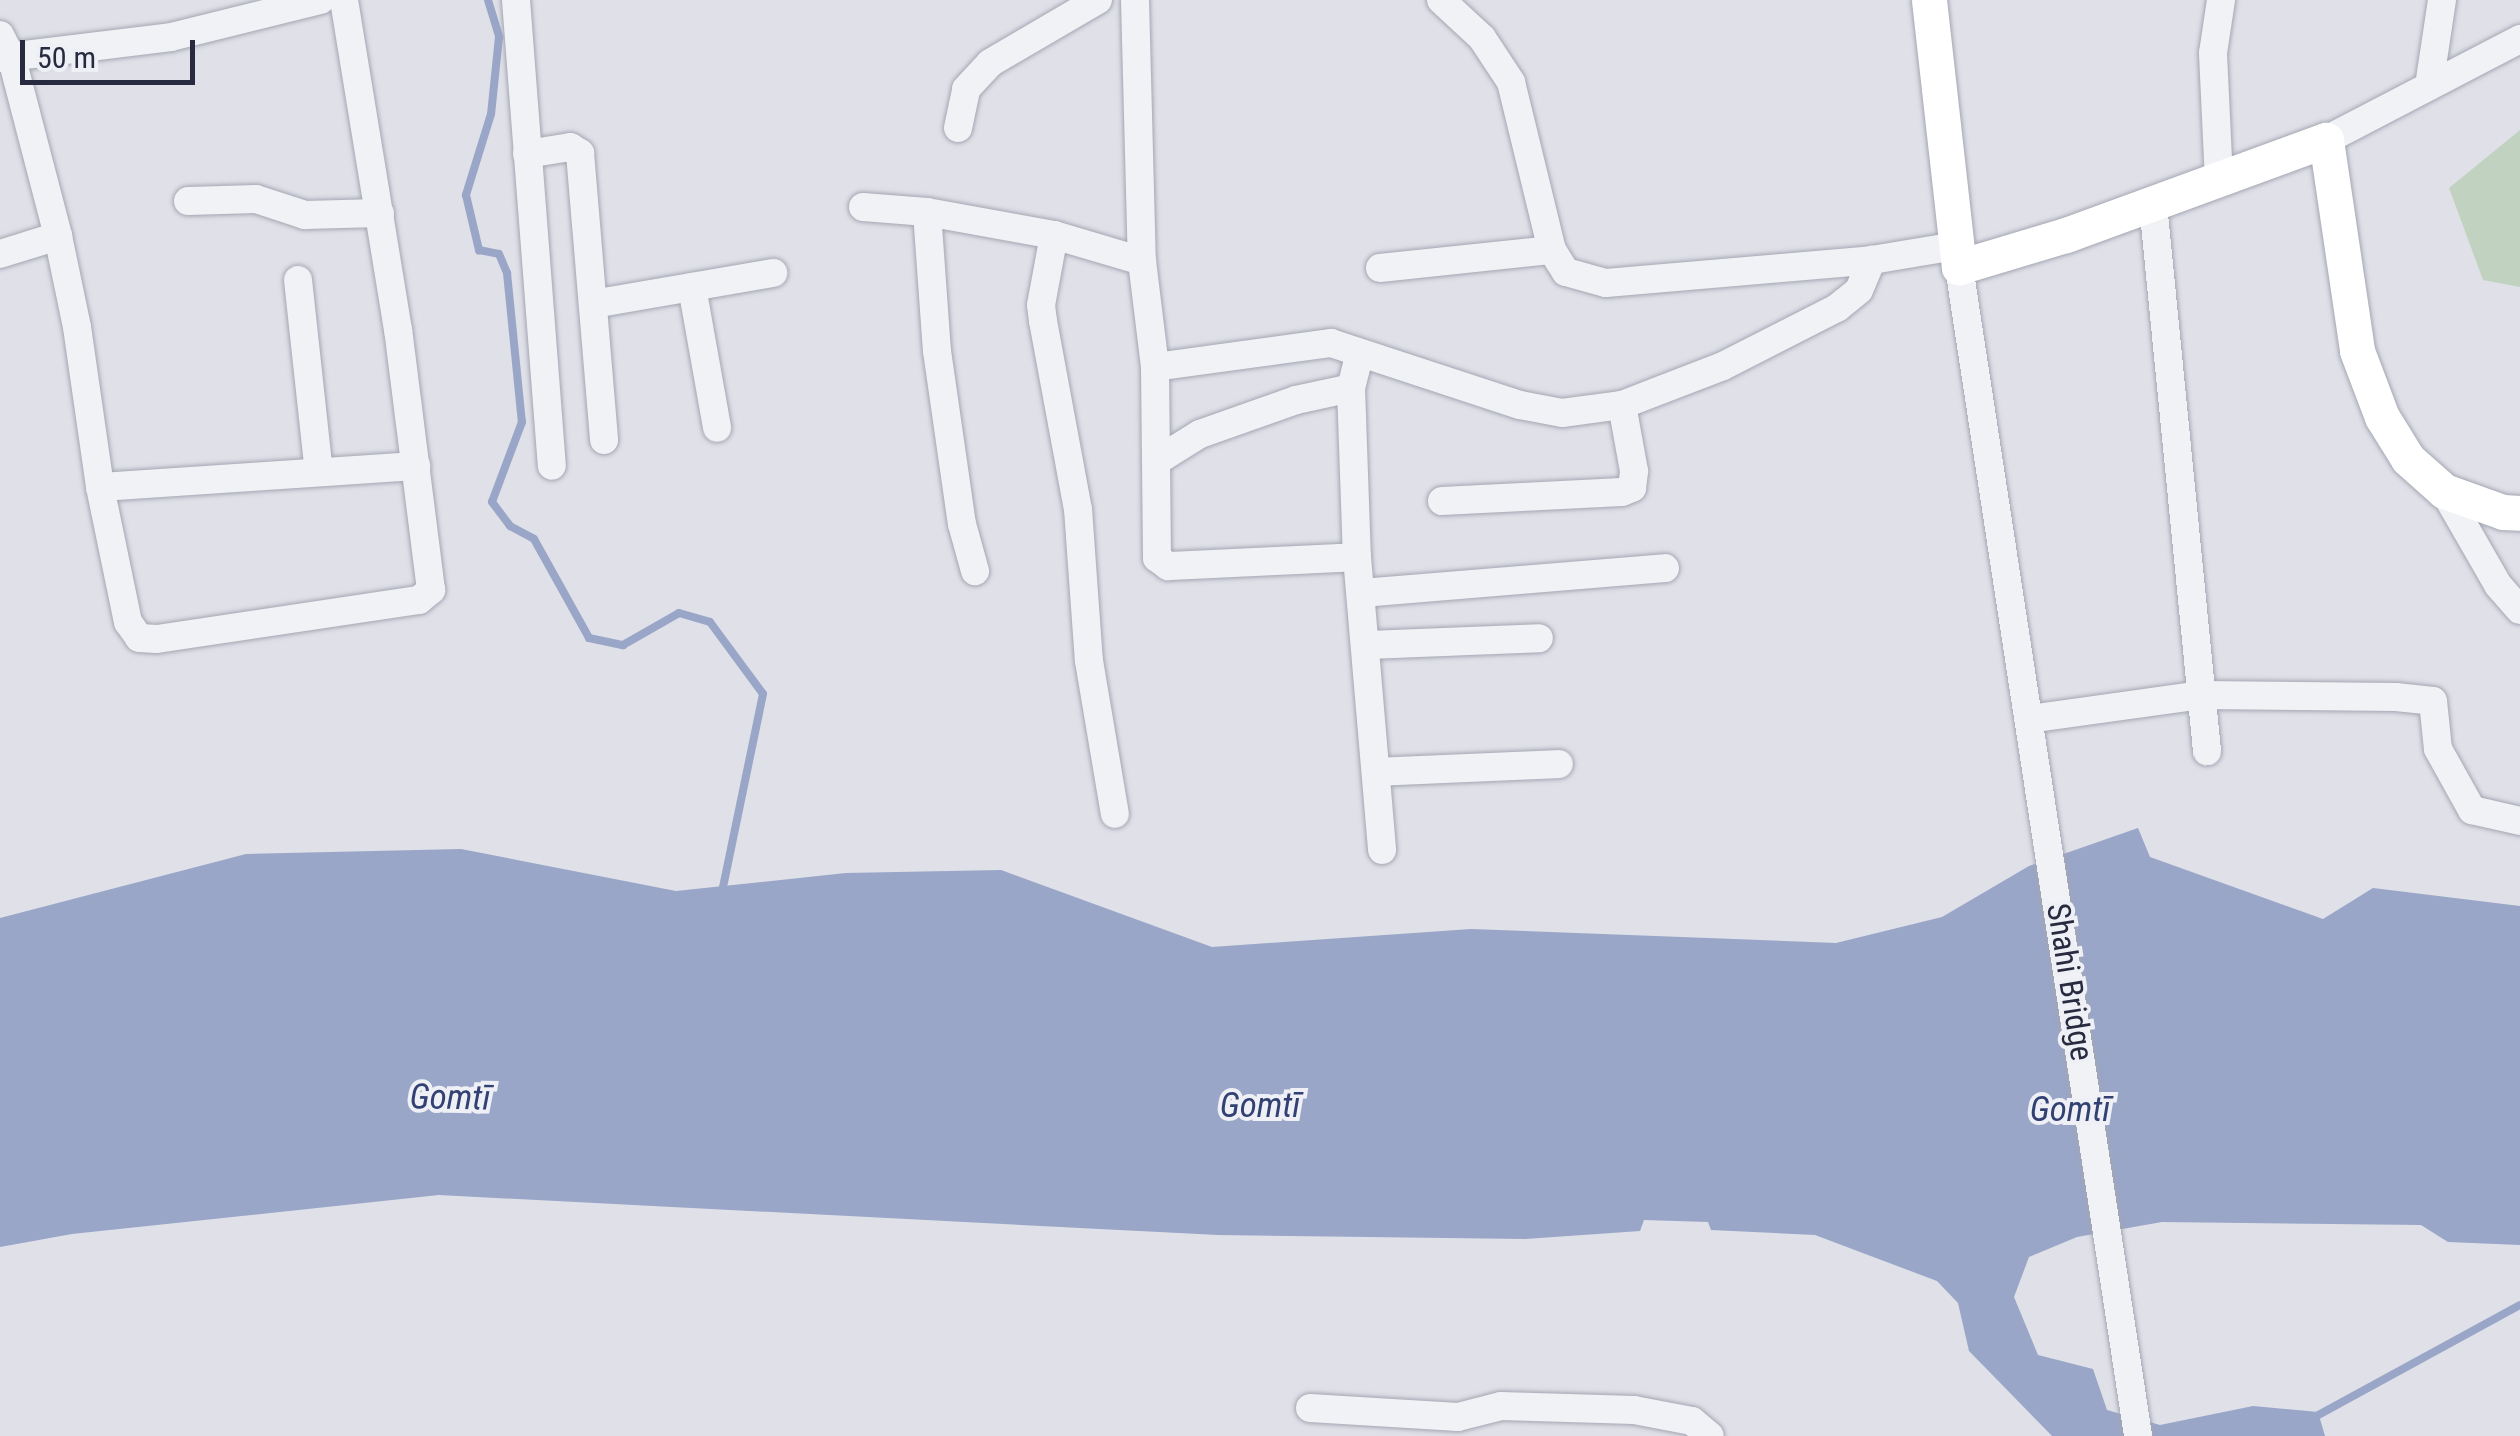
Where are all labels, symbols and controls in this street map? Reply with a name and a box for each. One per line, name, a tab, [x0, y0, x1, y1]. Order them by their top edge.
scale bar	[25, 20, 200, 82]
text: 50 m	[37, 40, 96, 75]
street label: Shahi Bridge	[2039, 901, 2101, 1063]
water label: Gomtī	[409, 1076, 491, 1120]
water label: Gomtī	[1220, 1085, 1300, 1127]
water label: Gomtī	[2030, 1089, 2110, 1131]

